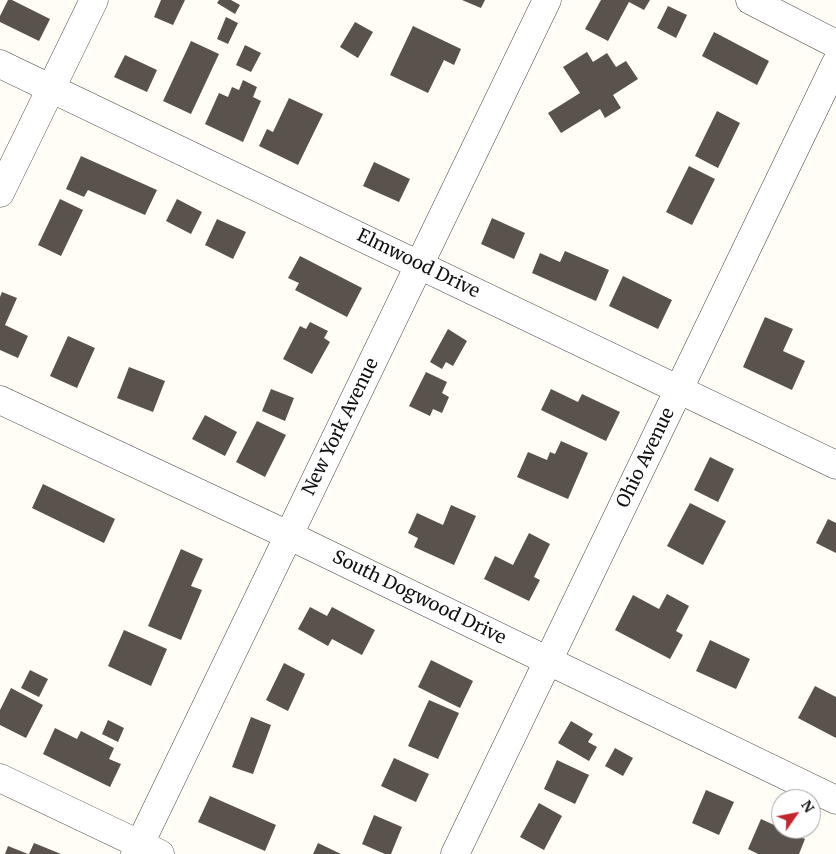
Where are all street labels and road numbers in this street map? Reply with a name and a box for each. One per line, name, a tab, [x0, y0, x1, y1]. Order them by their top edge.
street label: Elmwood Drive	[353, 225, 483, 303]
street label: New York Avenue	[298, 355, 384, 499]
street label: Ohio Avenue	[613, 405, 679, 511]
street label: South Dogwood Drive	[329, 547, 509, 649]

